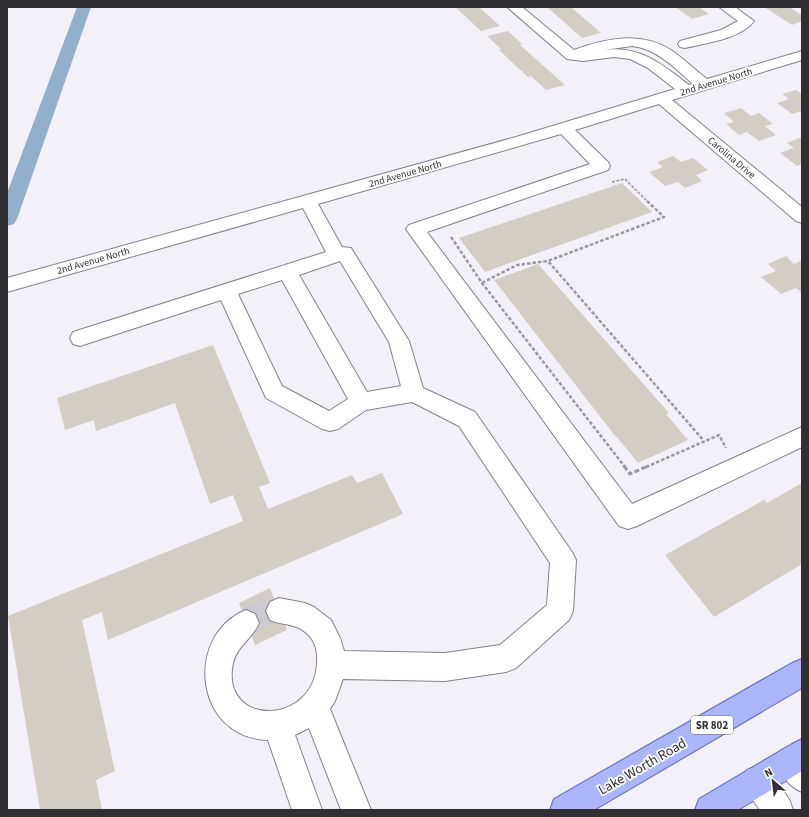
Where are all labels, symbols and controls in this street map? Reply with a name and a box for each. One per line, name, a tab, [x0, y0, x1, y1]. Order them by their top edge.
street label: 2nd Avenue North	[678, 64, 754, 100]
street label: Carolina Drive	[704, 134, 758, 182]
street label: 2nd Avenue North	[367, 157, 443, 191]
street label: 2nd Avenue North	[55, 244, 131, 278]
road number: SR 802	[691, 716, 733, 734]
street label: Lake Worth Road	[595, 733, 690, 800]
north arrow	[753, 761, 793, 801]
text: N	[762, 764, 775, 781]

